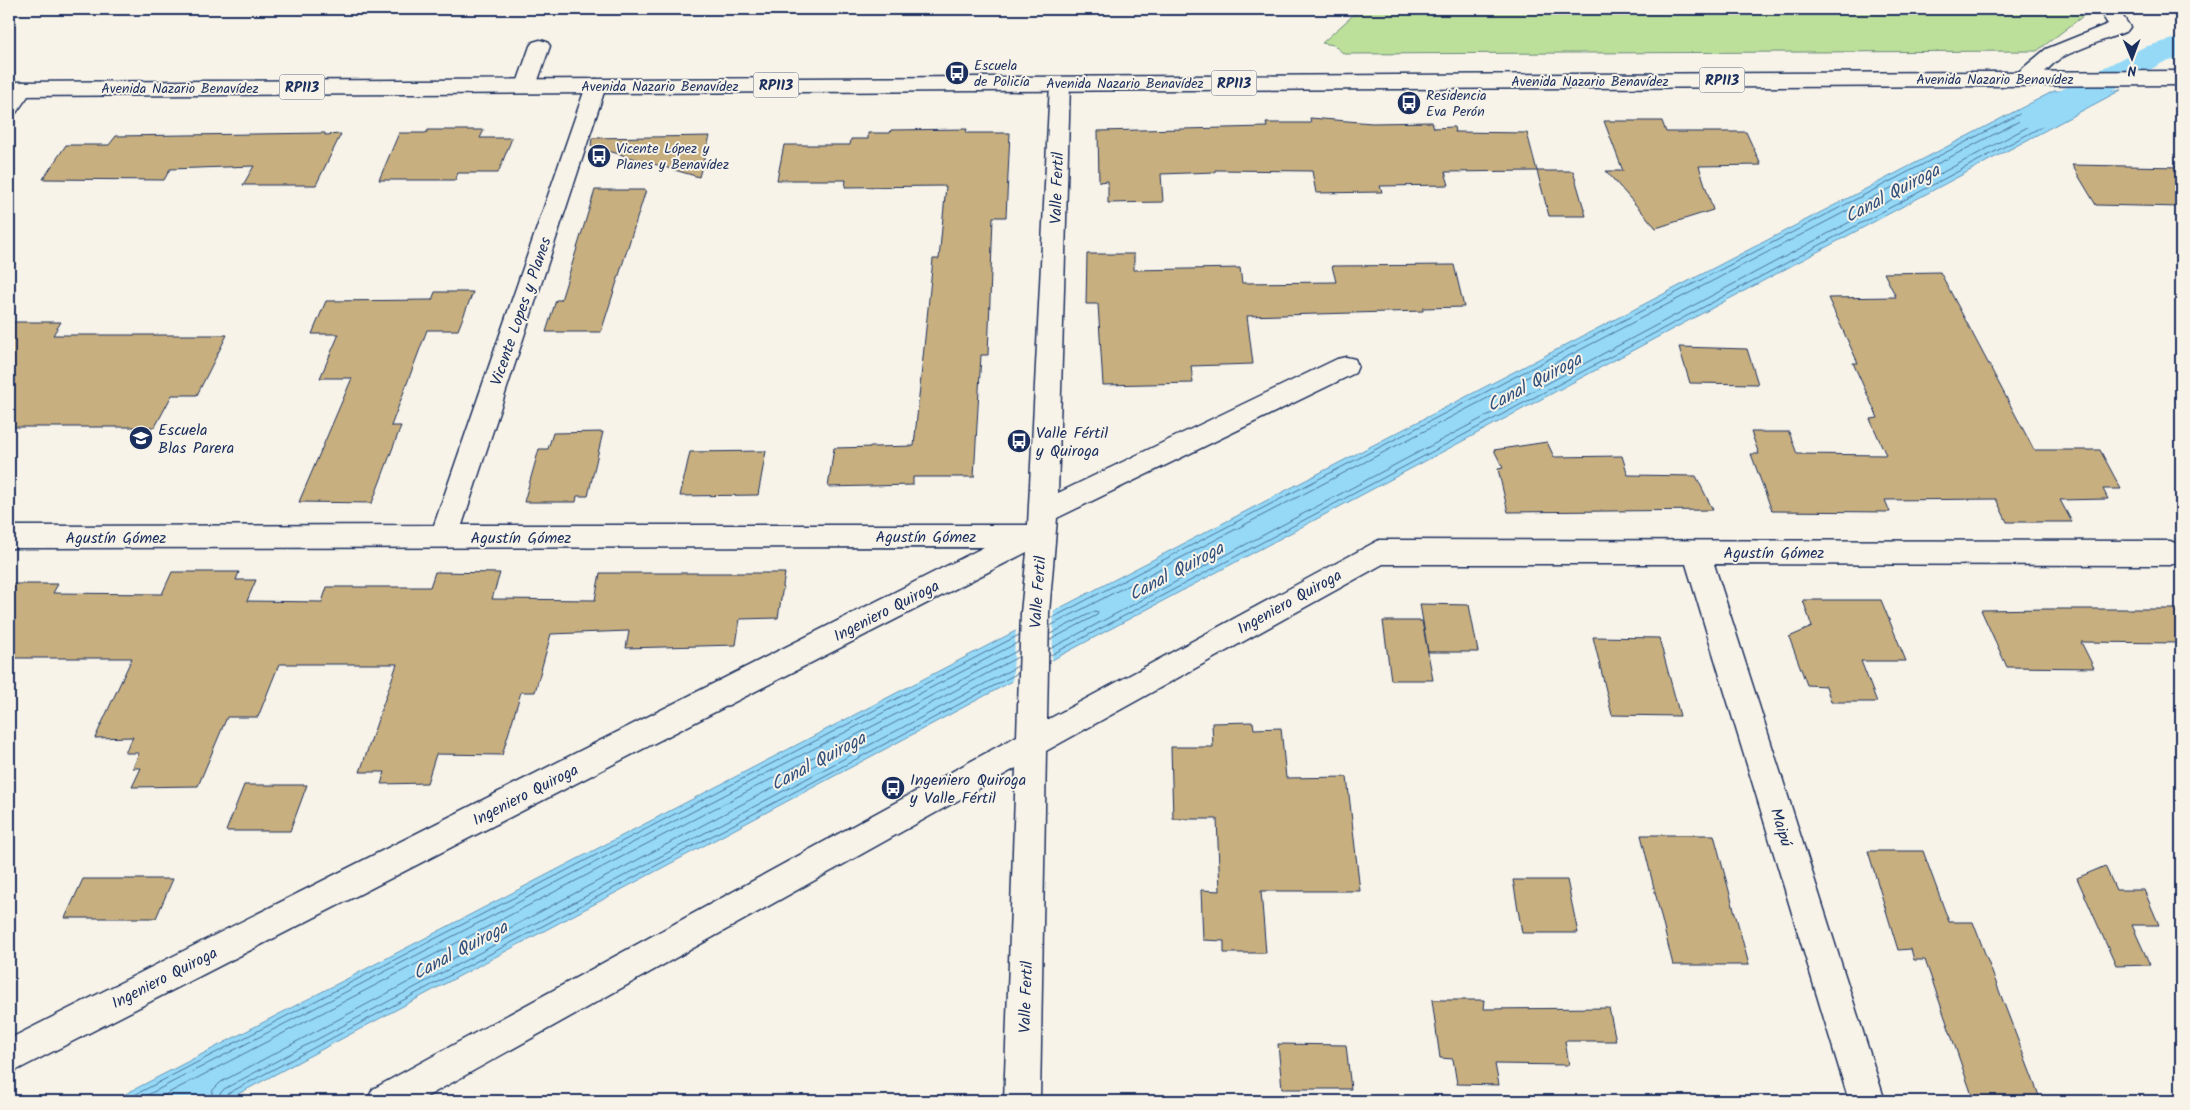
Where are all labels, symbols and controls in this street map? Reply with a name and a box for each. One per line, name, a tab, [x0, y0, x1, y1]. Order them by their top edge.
north arrow	[2108, 32, 2158, 82]
place label: Escuela de Policía	[974, 55, 1030, 93]
text: N	[2127, 59, 2137, 81]
bus stop icon: Escuela de Policía	[944, 60, 970, 86]
road number: RP113	[1700, 68, 1744, 92]
street label: Avenida Nazario Benavídez	[1916, 69, 2074, 91]
road number: RP113	[1212, 70, 1256, 96]
street label: Avenida Nazario Benavídez	[1511, 71, 1669, 93]
road number: RP113	[754, 72, 798, 98]
street label: Avenida Nazario Benavídez	[1046, 73, 1204, 95]
road number: RP113	[280, 74, 324, 100]
street label: Avenida Nazario Benavídez	[581, 76, 739, 98]
street label: Avenida Nazario Benavídez	[101, 78, 259, 100]
place label: Residencia Eva Perón	[1426, 85, 1487, 123]
bus stop icon: Residencia Eva Perón	[1396, 90, 1422, 116]
place label: Vicente López y Planes y Benavídez	[616, 138, 729, 176]
bus stop icon: Vicente López y Planes y Benavídez	[586, 143, 612, 169]
street label: Valle Fertil	[1044, 151, 1071, 225]
water label: Canal Quiroga	[1840, 156, 1947, 232]
street label: Vicente Lopes y Planes	[484, 234, 559, 389]
water label: Canal Quiroga	[1482, 345, 1589, 421]
place label: Escuela Blas Parera	[158, 418, 234, 461]
place label: Valle Fértil y Quiroga	[1035, 421, 1108, 464]
school or university icon: Escuela Blas Parera	[128, 425, 154, 451]
bus stop icon: Valle Fértil y Quiroga	[1006, 428, 1032, 454]
street label: Agustín Gómez	[876, 525, 976, 550]
street label: Agustín Gómez	[66, 526, 166, 551]
street label: Agustín Gómez	[471, 526, 571, 551]
water label: Canal Quiroga	[1124, 534, 1231, 610]
street label: Agustín Gómez	[1724, 541, 1824, 566]
street label: Valle Fertil	[1024, 555, 1053, 629]
street label: Ingeniero Quiroga	[1233, 563, 1347, 641]
street label: Ingeniero Quiroga	[829, 574, 944, 649]
water label: Canal Quiroga	[766, 724, 873, 800]
street label: Ingeniero Quiroga	[468, 758, 583, 833]
place label: Ingeniero Quiroga y Valle Fértil	[909, 768, 1026, 811]
bus stop icon: Ingeniero Quiroga y Valle Fértil	[880, 775, 906, 801]
street label: Maipú	[1763, 805, 1798, 850]
water label: Canal Quiroga	[408, 913, 515, 989]
street label: Ingeniero Quiroga	[107, 941, 222, 1016]
street label: Valle Fertil	[1013, 960, 1040, 1034]

